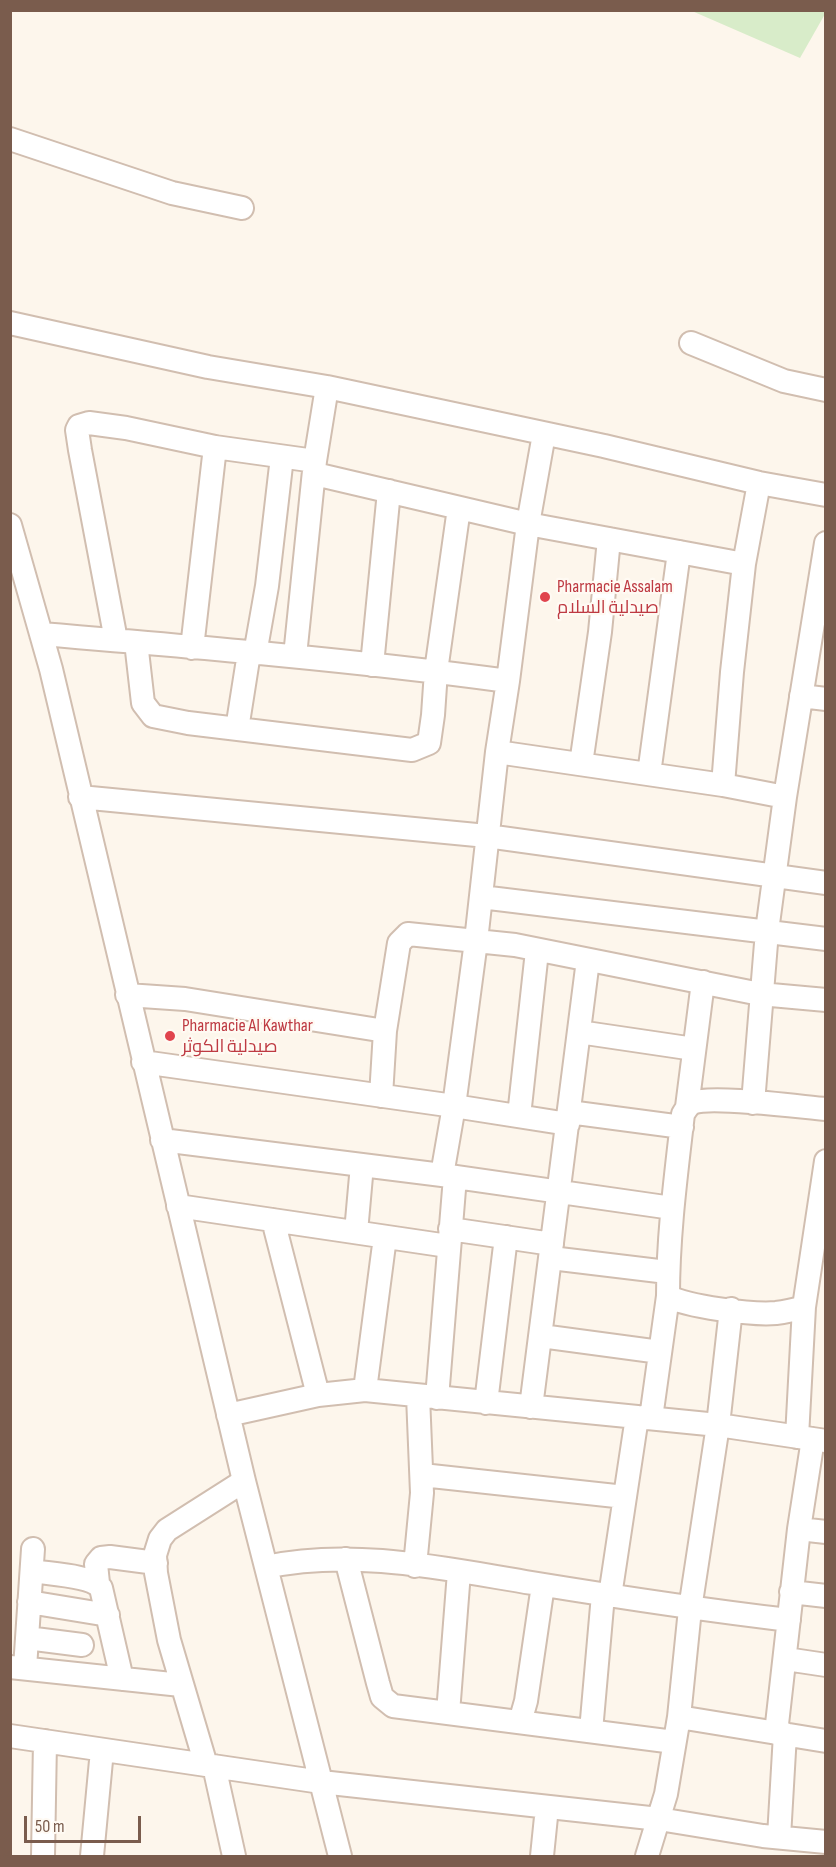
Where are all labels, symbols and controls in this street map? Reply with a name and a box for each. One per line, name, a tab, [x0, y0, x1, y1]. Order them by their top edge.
place label: Pharmacie Assalam صيدلية السلام	[557, 576, 673, 618]
marker: Pharmacie Assalam صيدلية السلام	[538, 590, 552, 604]
place label: Pharmacie Al Kawthar صيدلية الكوثر	[182, 1015, 313, 1058]
marker: Pharmacie Al Kawthar صيدلية الكوثر	[163, 1029, 177, 1043]
scale bar	[27, 1804, 144, 1842]
text: 50 m	[35, 1816, 65, 1837]

